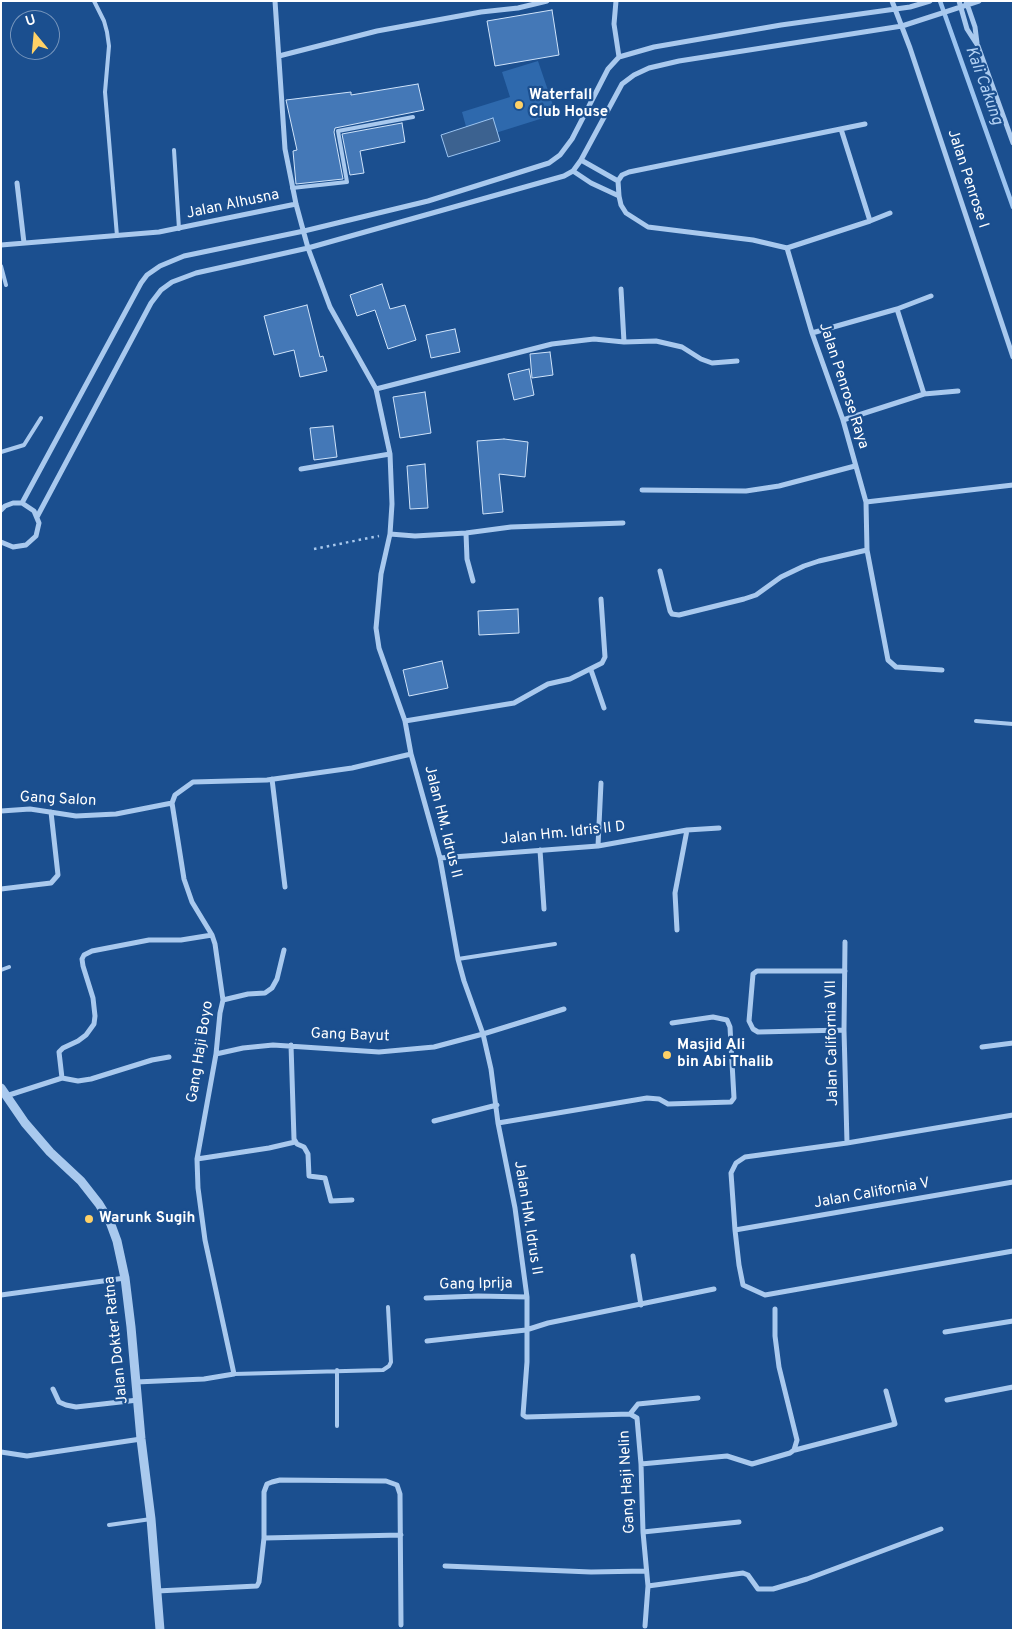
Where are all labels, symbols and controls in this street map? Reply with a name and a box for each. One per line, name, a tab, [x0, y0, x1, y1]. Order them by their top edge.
north arrow	[10, 10, 60, 60]
text: U	[24, 12, 38, 31]
water label: Kali Cakung	[960, 44, 1006, 128]
place label: Waterfall Club House	[529, 87, 608, 122]
marker: Waterfall Club House	[513, 99, 525, 111]
street label: Jalan Penrose I	[943, 127, 991, 231]
street label: Jalan Alhusna	[185, 186, 281, 224]
street label: Jalan Penrose Raya	[814, 321, 872, 451]
street label: Jalan HM. Idrus II	[419, 764, 465, 880]
street label: Gang Salon	[19, 789, 97, 811]
street label: Jalan Hm. Idris II D	[500, 819, 626, 849]
street label: Jalan California VII	[823, 980, 843, 1106]
street label: Gang Haji Boyo	[184, 1000, 218, 1104]
street label: Gang Bayut	[310, 1026, 390, 1046]
place label: Masjid Ali bin Abi Thalib	[677, 1037, 773, 1072]
marker: Masjid Ali bin Abi Thalib	[661, 1049, 673, 1061]
street label: Jalan HM. Idrus II	[509, 1160, 545, 1276]
street label: Jalan California V	[813, 1175, 931, 1213]
place label: Warunk Sugih	[99, 1210, 195, 1228]
marker: Warunk Sugih	[83, 1213, 95, 1225]
street label: Jalan Dokter Ratna	[101, 1275, 133, 1405]
street label: Gang Iprija	[439, 1275, 513, 1295]
street label: Gang Haji Nelin	[616, 1430, 640, 1534]

